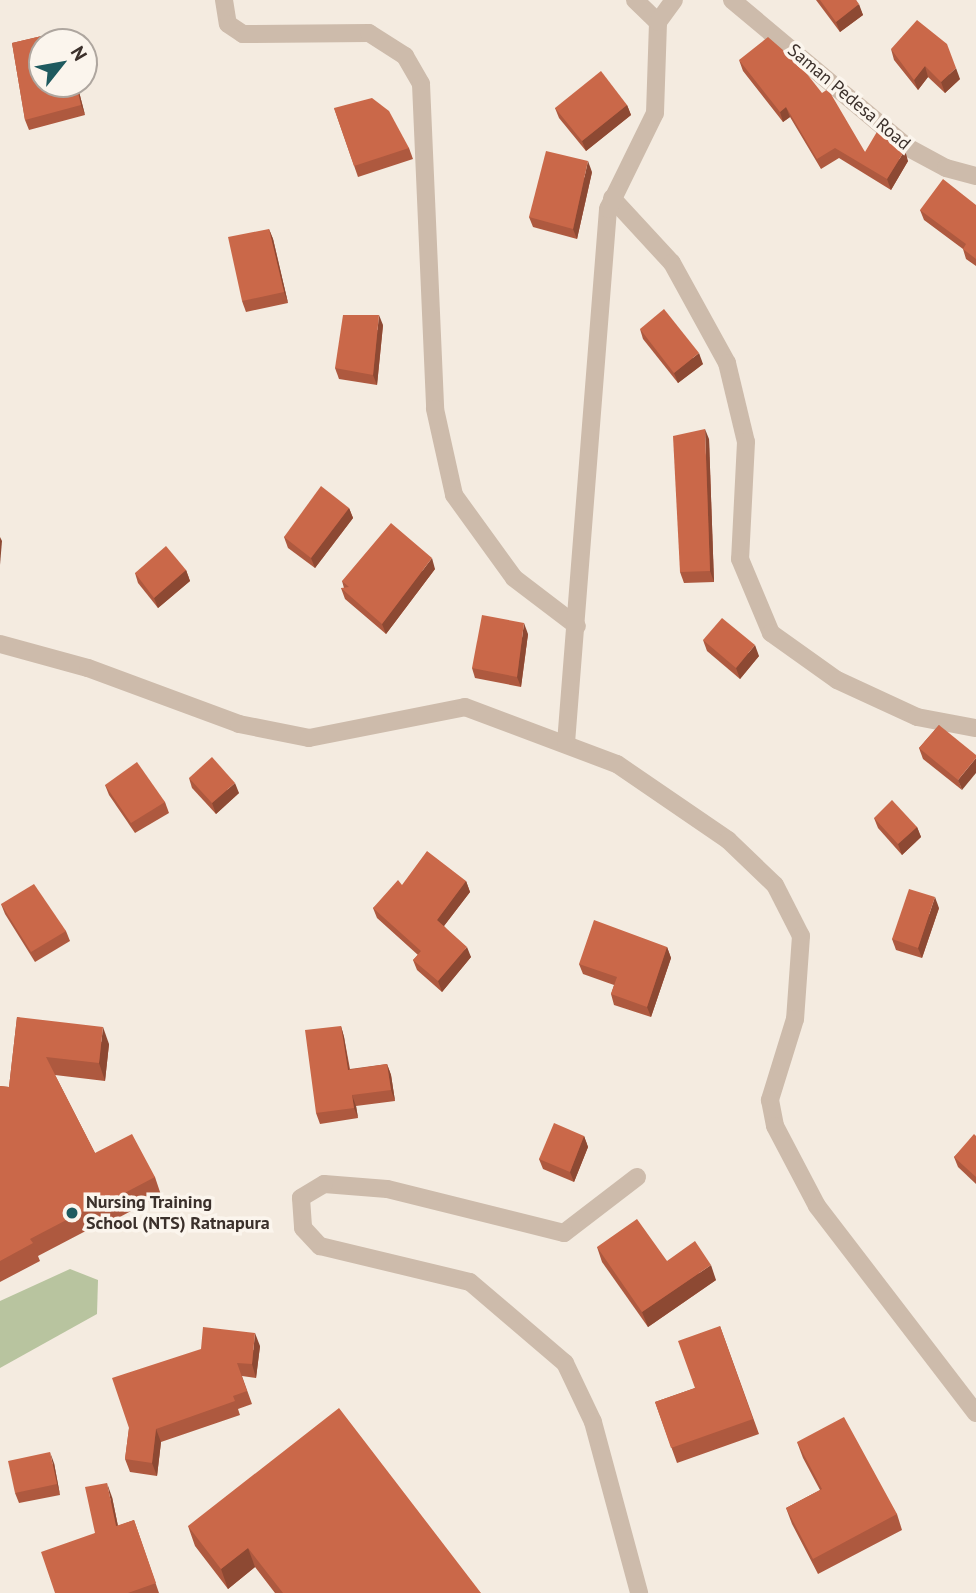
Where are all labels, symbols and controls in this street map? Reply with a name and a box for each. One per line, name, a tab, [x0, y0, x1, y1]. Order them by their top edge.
north arrow	[28, 28, 98, 98]
street label: Saman Pedesa Road	[783, 39, 915, 155]
text: N	[66, 42, 93, 65]
place label: Nursing Training School (NTS) Ratnapura	[86, 1192, 270, 1234]
marker: Nursing Training School (NTS) Ratnapura	[64, 1205, 80, 1221]

